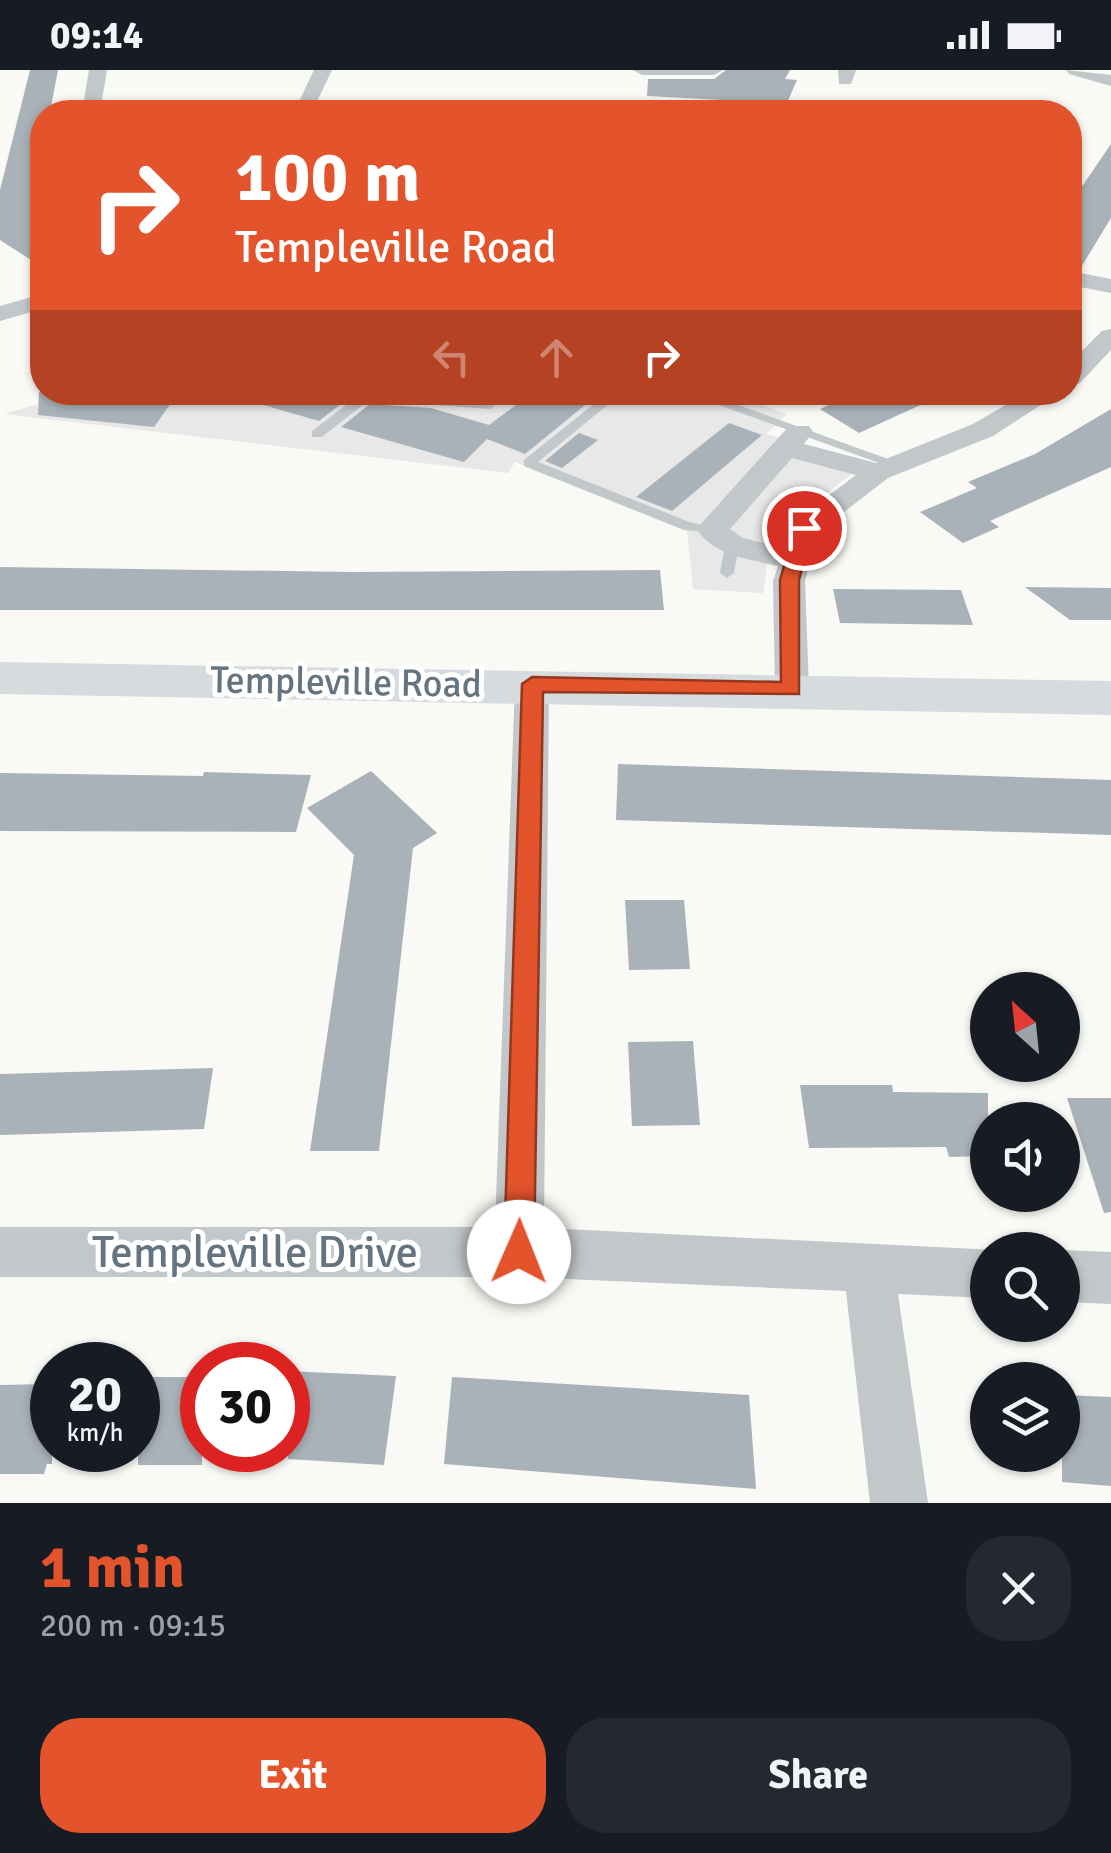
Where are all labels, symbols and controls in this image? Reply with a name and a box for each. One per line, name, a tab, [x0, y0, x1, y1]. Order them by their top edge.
text: 09:14	[50, 12, 143, 59]
text: 100 m	[235, 134, 420, 220]
icon: right	[70, 140, 200, 270]
text: Templeville Road	[235, 220, 557, 275]
icon: left	[424, 330, 479, 385]
icon: ahead	[529, 330, 584, 385]
icon: right	[634, 330, 689, 385]
pin	[762, 486, 847, 571]
icon: arrive	[777, 501, 832, 556]
street label: Templeville Road	[210, 656, 482, 708]
north arrow	[970, 972, 1080, 1082]
map controls	[970, 972, 1080, 1472]
button: sound	[970, 1102, 1080, 1212]
position arrow	[467, 1200, 571, 1304]
street label: Templeville Drive	[92, 1225, 418, 1280]
button: search	[970, 1232, 1080, 1342]
speed limit sign: 30	[180, 1342, 310, 1472]
button: layers	[970, 1362, 1080, 1472]
text: 20	[68, 1364, 122, 1426]
text: km/h	[67, 1417, 123, 1448]
text: 1 min	[40, 1531, 185, 1605]
button: close	[966, 1536, 1071, 1641]
text: 200 m · 09:15	[40, 1606, 226, 1645]
button: Exit	[40, 1718, 546, 1833]
button: Share	[566, 1718, 1071, 1833]

